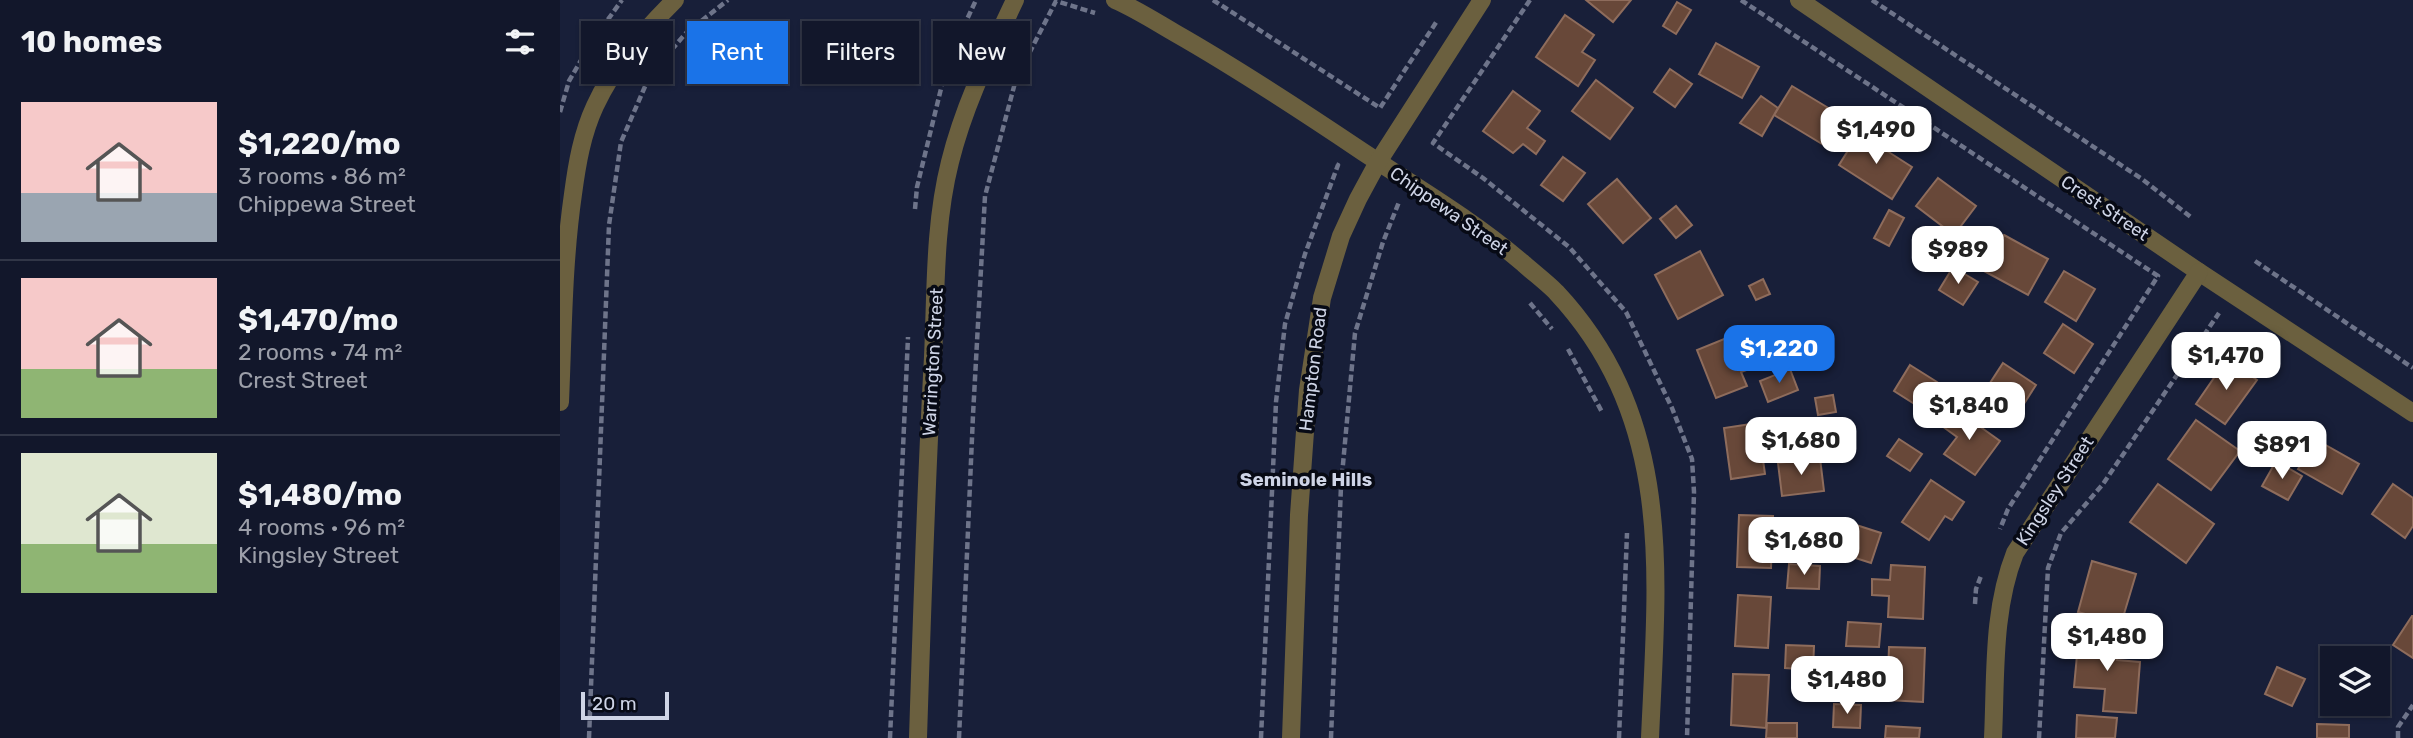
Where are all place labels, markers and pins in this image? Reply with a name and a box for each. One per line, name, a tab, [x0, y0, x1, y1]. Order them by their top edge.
pin: $1,490	[1819, 106, 1933, 166]
pin: $989	[1917, 226, 1999, 286]
pin: $1,220	[1722, 326, 1836, 385]
pin: $1,470	[2169, 332, 2283, 392]
pin: $1,840	[1912, 382, 2026, 442]
pin: $1,680	[1744, 418, 1858, 477]
pin: $891	[2241, 421, 2323, 481]
pin: $1,680	[1747, 518, 1861, 577]
pin: $1,480	[2050, 614, 2164, 673]
pin: $1,480	[1790, 656, 1904, 716]

